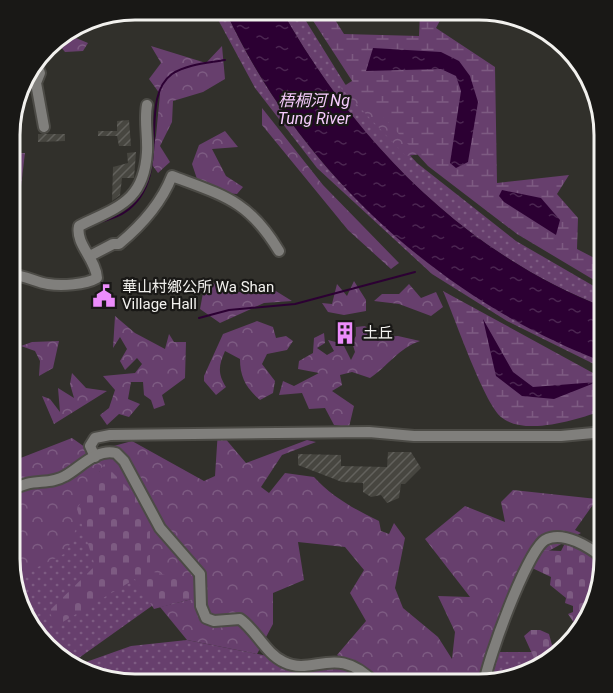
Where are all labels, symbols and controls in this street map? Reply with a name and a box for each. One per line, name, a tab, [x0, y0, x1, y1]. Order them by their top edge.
water label: 梧桐河 Ng Tung River	[278, 91, 351, 128]
place label: 華山村鄉公所 Wa Shan Village Hall	[122, 278, 274, 313]
public building icon: 華山村鄉公所 Wa Shan Village Hall	[91, 283, 117, 309]
building icon: 土丘	[332, 320, 358, 346]
place label: 土丘	[363, 324, 393, 342]

